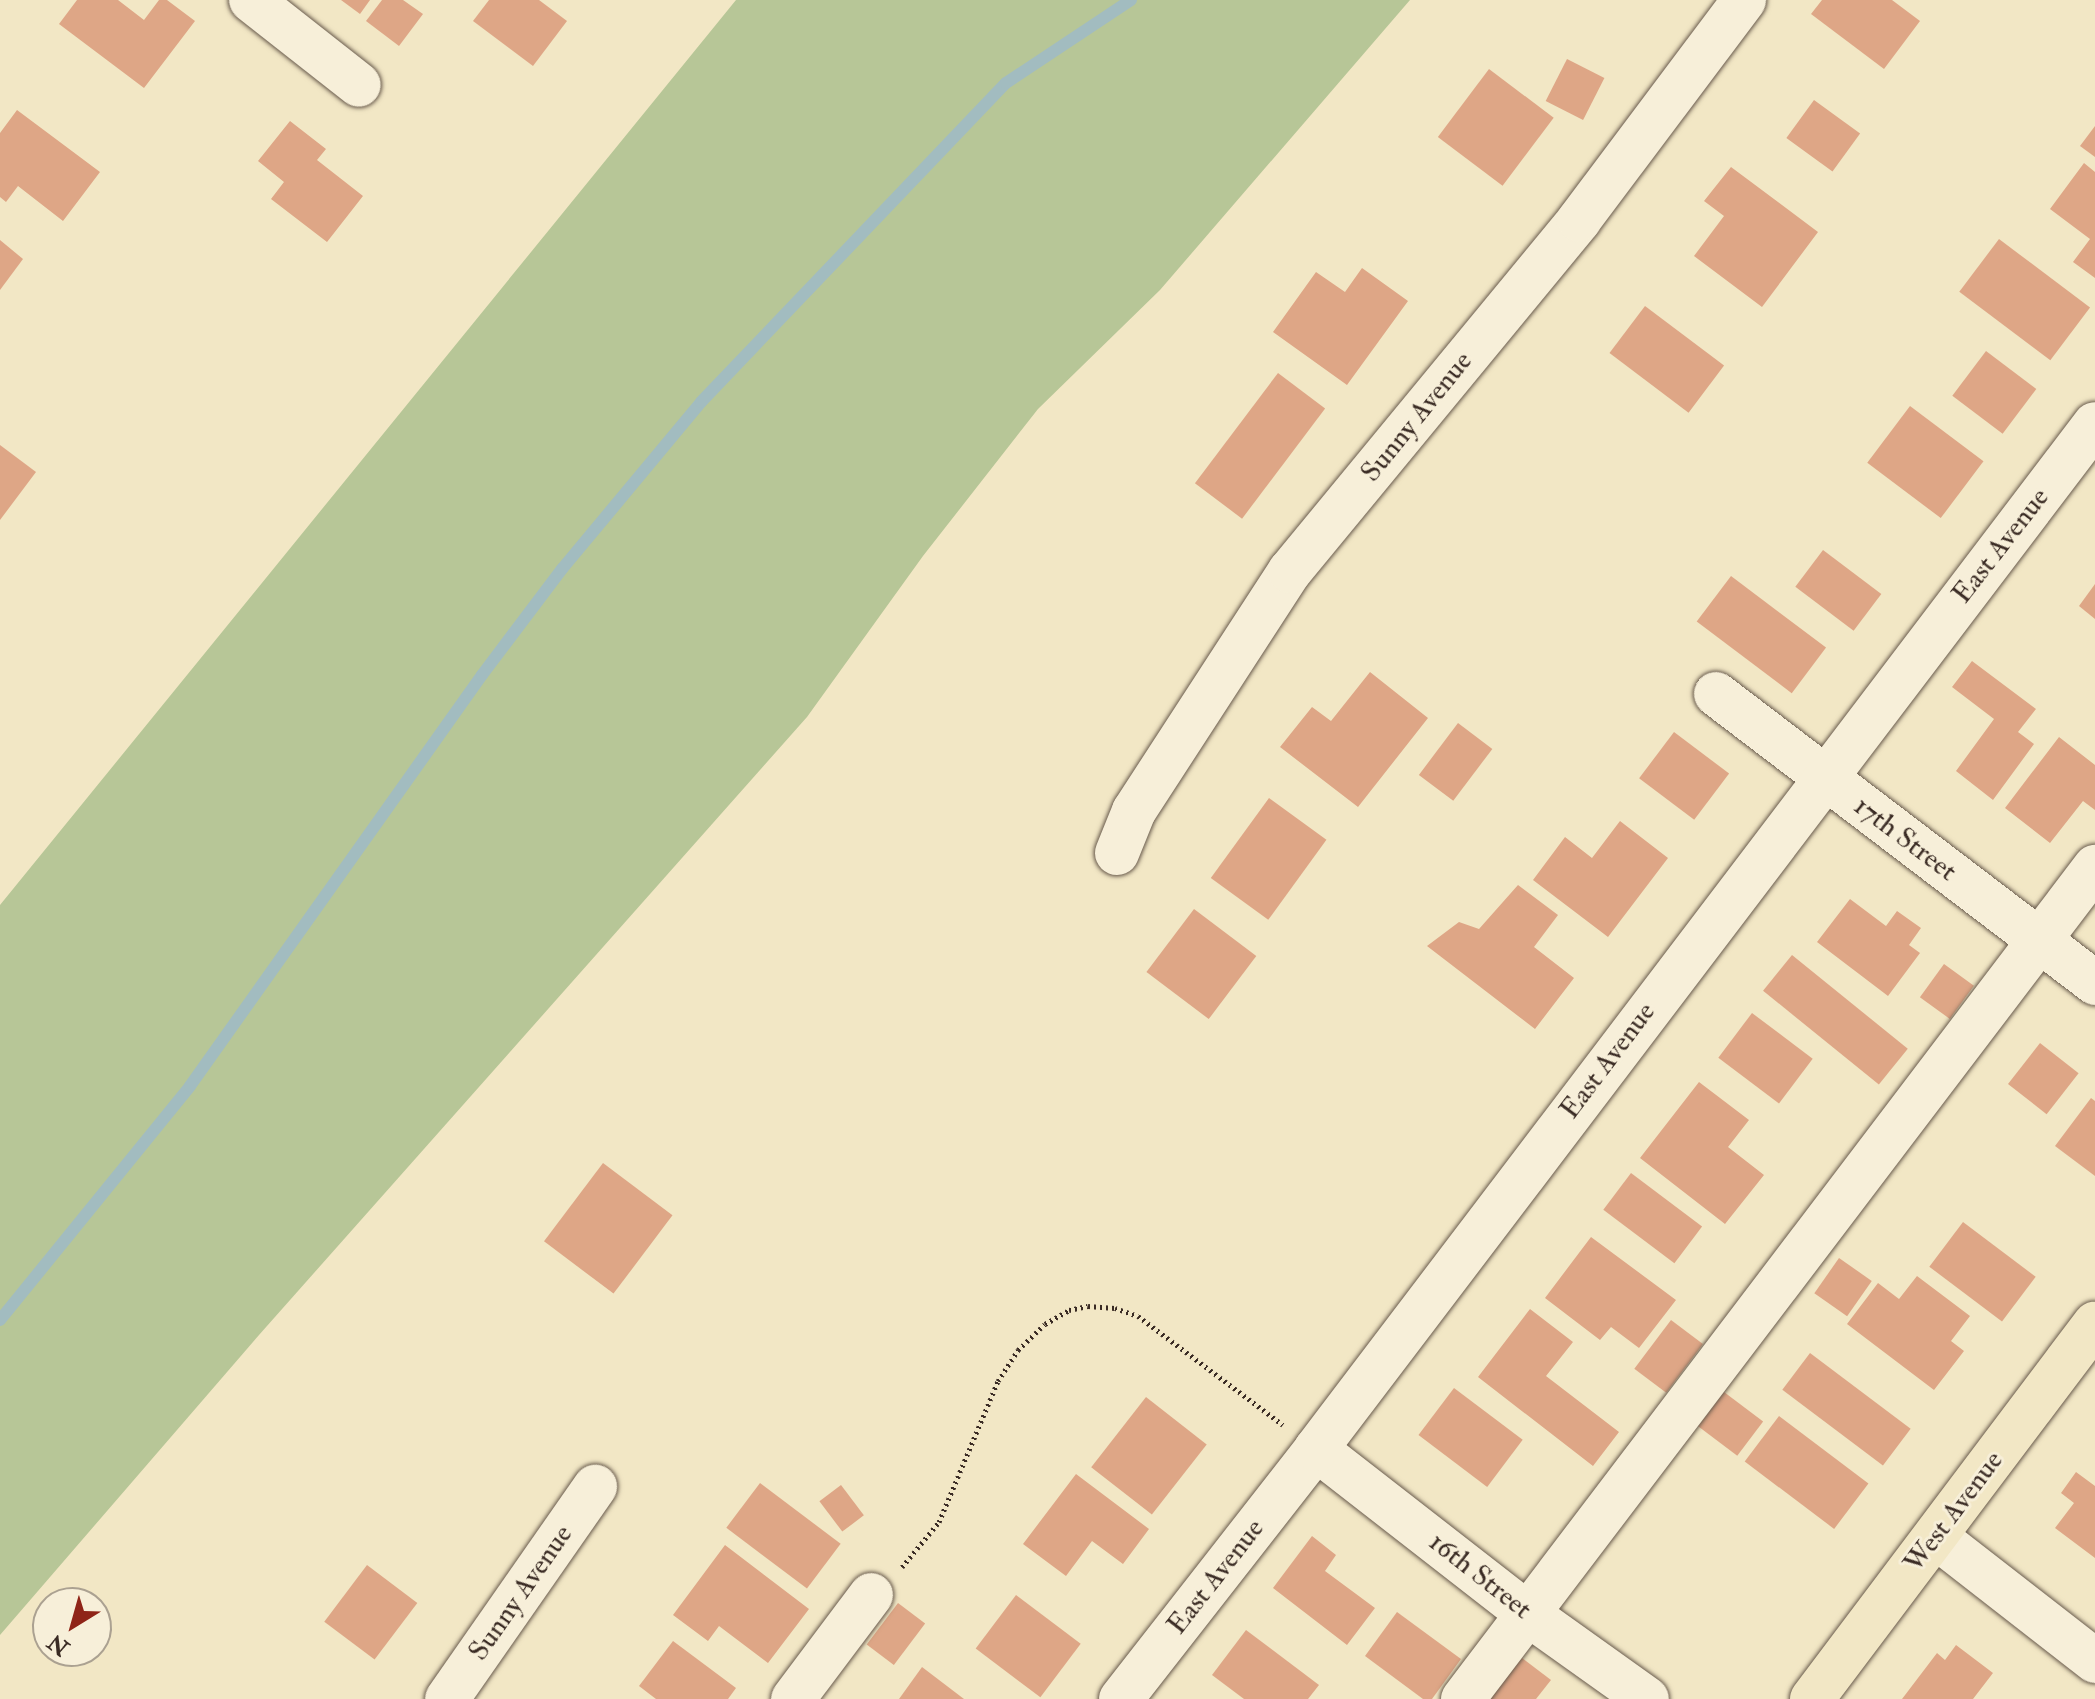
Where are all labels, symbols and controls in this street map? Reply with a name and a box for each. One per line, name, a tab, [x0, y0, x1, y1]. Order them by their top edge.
street label: Sunny Avenue	[1354, 345, 1480, 489]
street label: East Avenue	[1945, 482, 2057, 610]
street label: 17th Street	[1847, 789, 1963, 889]
street label: East Avenue	[1553, 996, 1663, 1126]
street label: West Avenue	[1897, 1445, 2011, 1579]
street label: East Avenue	[1160, 1513, 1272, 1641]
street label: Sunny Avenue	[462, 1519, 580, 1667]
street label: 16th Street	[1422, 1525, 1538, 1627]
north arrow	[32, 1587, 112, 1667]
text: N	[42, 1627, 75, 1662]

